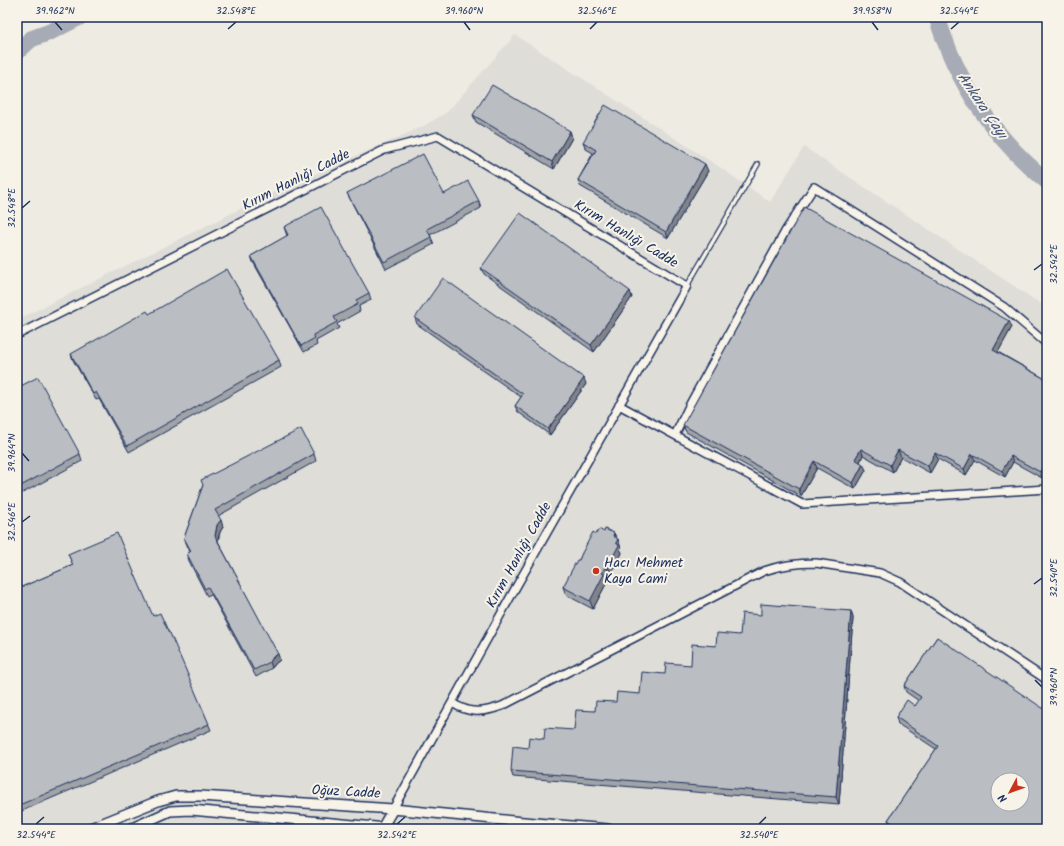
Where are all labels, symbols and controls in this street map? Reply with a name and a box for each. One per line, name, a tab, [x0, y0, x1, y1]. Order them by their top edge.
text: 39.962°N	[35, 3, 75, 19]
text: 32.548°E	[216, 3, 257, 19]
text: 39.960°N	[445, 3, 484, 19]
text: 32.546°E	[577, 3, 618, 19]
text: 39.958°N	[852, 3, 892, 19]
text: 32.544°E	[939, 3, 980, 19]
water label: Ankara Çayı	[951, 68, 1014, 145]
street label: Kırım Hanlığı Cadde	[238, 143, 354, 217]
text: 32.548°E	[4, 187, 20, 228]
street label: Kırım Hanlığı Cadde	[570, 194, 683, 274]
text: 32.542°E	[1046, 243, 1062, 284]
text: 39.964°N	[4, 433, 20, 473]
street label: Kırım Hanlığı Cadde	[481, 497, 558, 612]
text: 32.546°E	[4, 501, 20, 542]
place label: Hacı Mehmet Kaya Cami	[604, 552, 684, 590]
text: 32.540°E	[1046, 557, 1062, 598]
marker: Hacı Mehmet Kaya Cami	[591, 566, 601, 576]
text: 39.960°N	[1046, 667, 1062, 706]
north arrow	[990, 772, 1030, 812]
street label: Oğuz Cadde	[311, 779, 382, 805]
text: N	[994, 789, 1012, 806]
text: 32.544°E	[16, 827, 57, 843]
text: 32.542°E	[377, 827, 418, 843]
text: 32.540°E	[739, 827, 780, 843]

